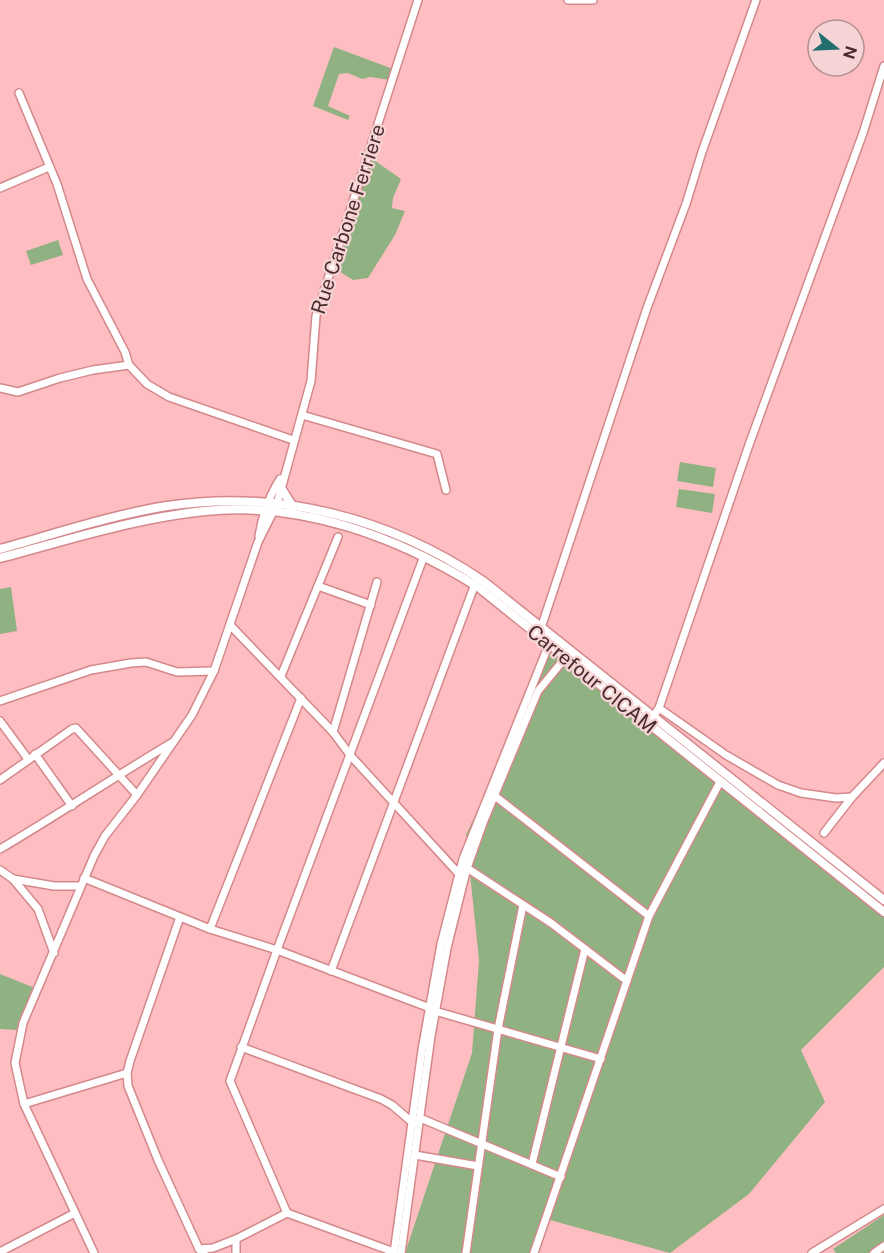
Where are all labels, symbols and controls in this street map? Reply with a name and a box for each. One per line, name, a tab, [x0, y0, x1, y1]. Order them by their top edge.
north arrow	[806, 18, 866, 78]
text: N	[839, 44, 861, 61]
street label: Rue Carbone Ferriere	[306, 121, 390, 317]
street label: Carrefour CICAM	[522, 620, 662, 738]

